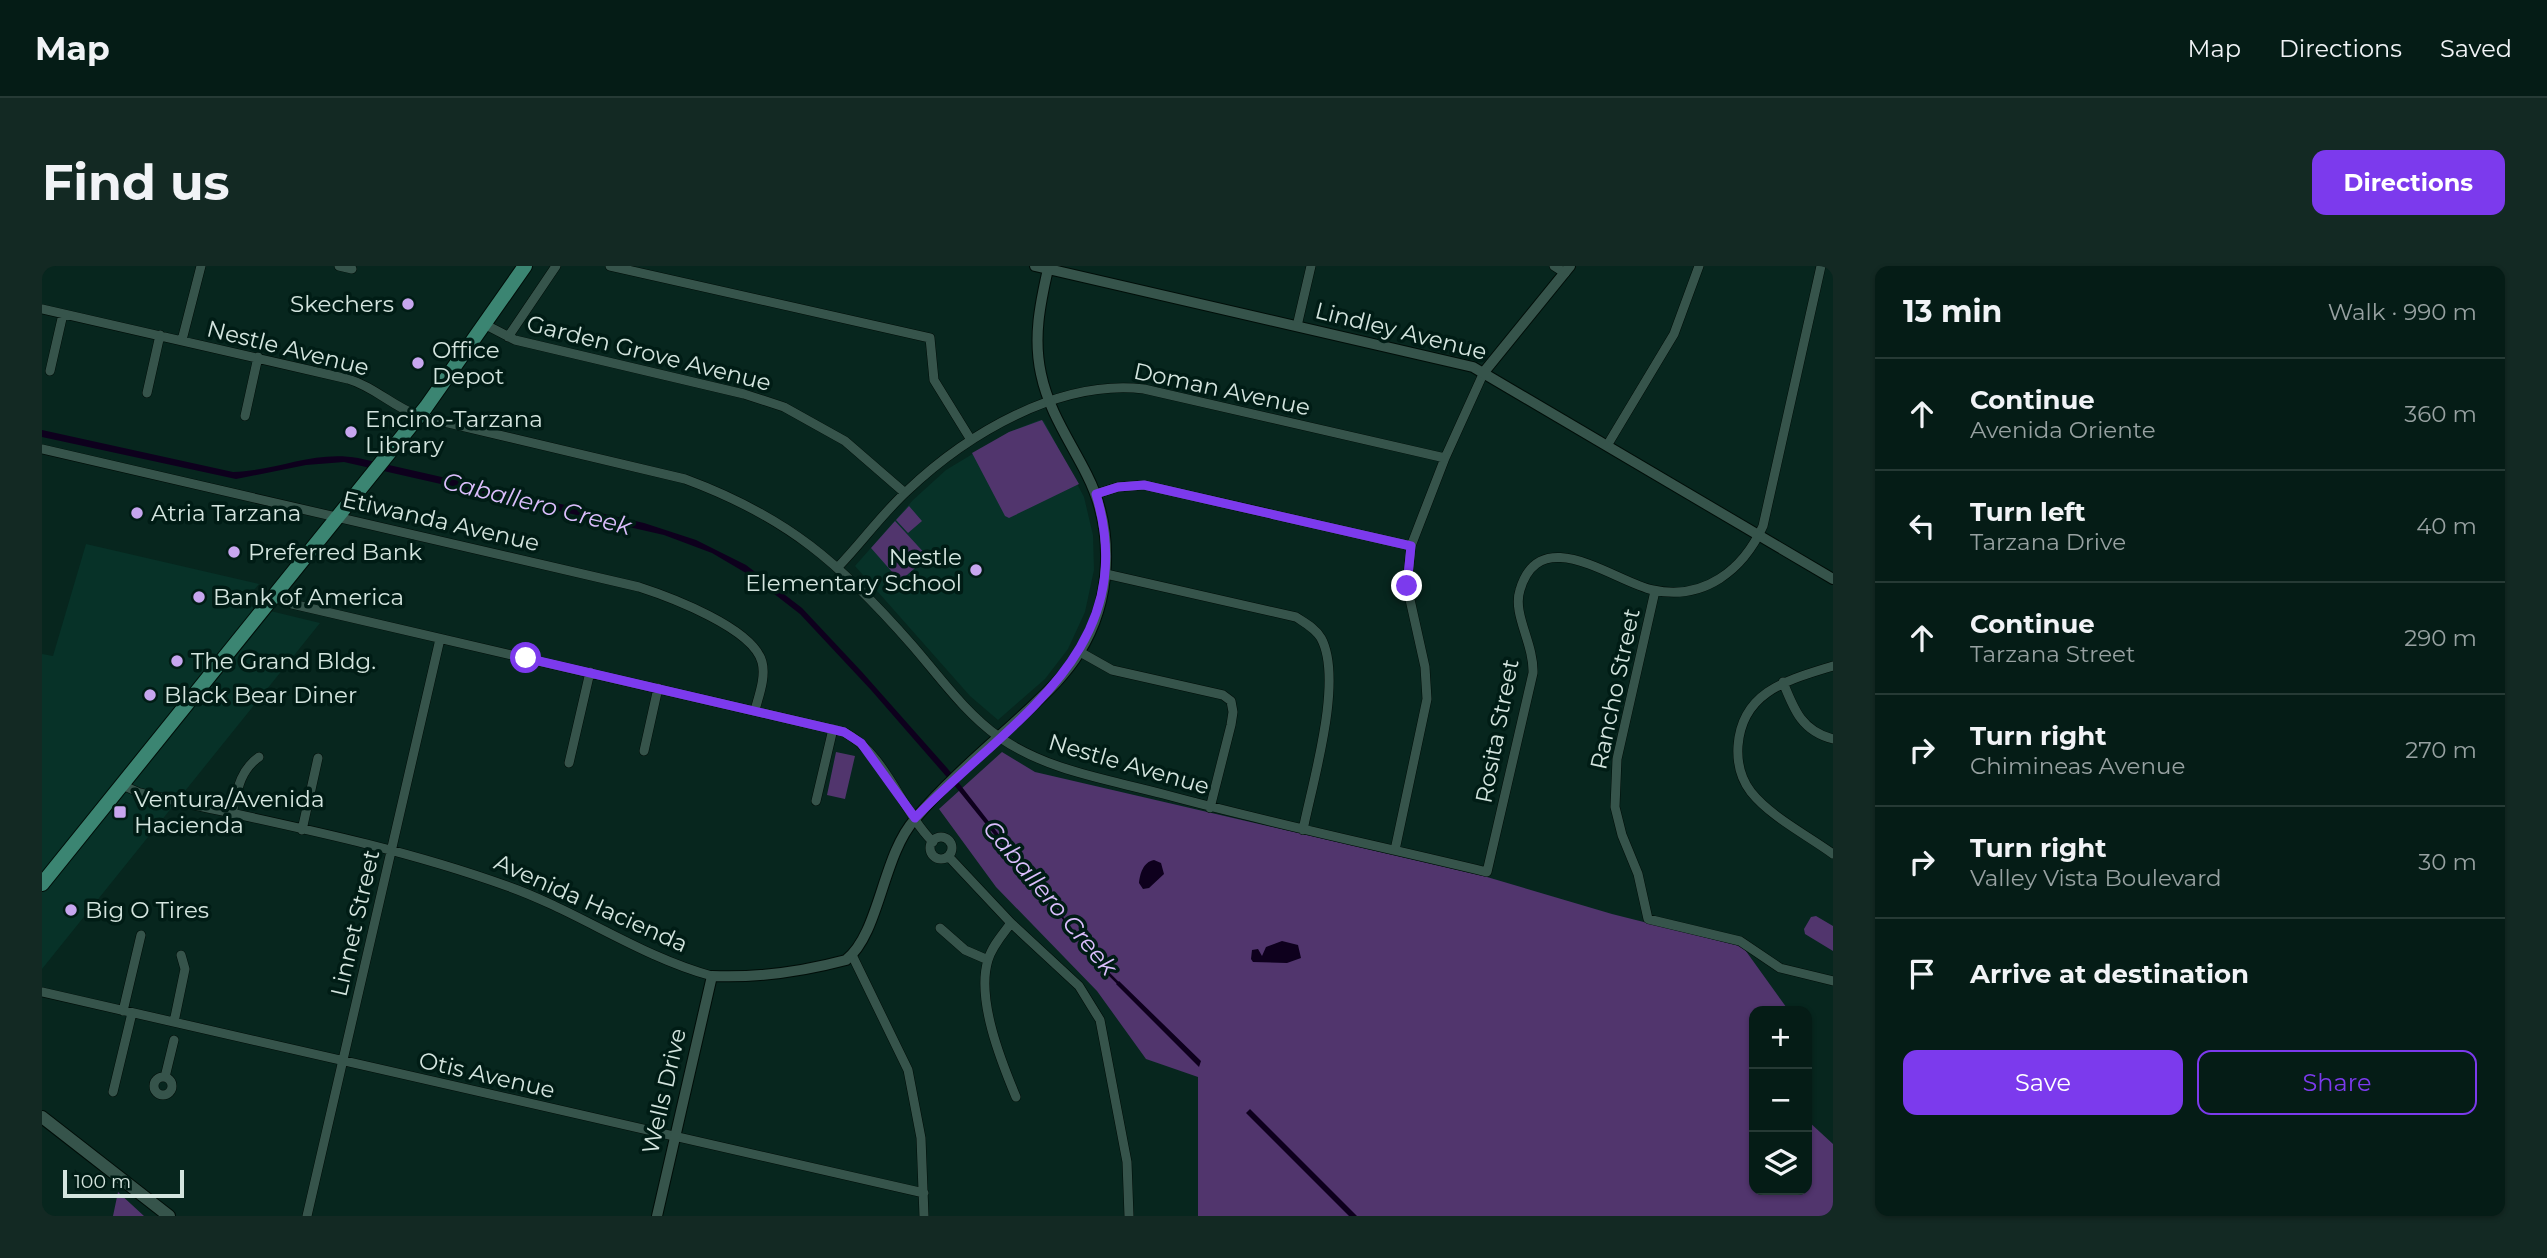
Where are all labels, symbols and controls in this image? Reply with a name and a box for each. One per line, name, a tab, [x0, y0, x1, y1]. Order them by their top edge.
text: Map	[35, 28, 110, 68]
text: Map	[2188, 34, 2241, 63]
text: Directions	[2279, 34, 2402, 63]
text: Saved	[2440, 34, 2512, 63]
button: Directions	[2312, 150, 2505, 215]
text: Find us	[42, 153, 230, 212]
place label: Skechers	[290, 290, 394, 318]
text: 13 min	[1903, 293, 2002, 330]
marker: Skechers	[400, 296, 416, 312]
street label: Lindley Avenue	[1312, 296, 1490, 366]
text: Walk · 990 m	[2328, 298, 2477, 326]
street label: Garden Grove Avenue	[524, 309, 774, 397]
street label: Nestle Avenue	[204, 314, 372, 382]
place label: Office Depot	[432, 336, 504, 390]
marker: Office Depot	[410, 355, 426, 371]
street label: Doman Avenue	[1131, 357, 1313, 421]
text: Continue	[1970, 384, 2095, 416]
icon: ahead	[1903, 395, 1941, 433]
text: 360 m	[2404, 400, 2477, 428]
place label: Encino-Tarzana Library	[365, 405, 543, 459]
text: Avenida Oriente	[1970, 416, 2156, 444]
marker: Encino-Tarzana Library	[343, 424, 359, 440]
water label: Caballero Creek	[440, 466, 636, 541]
street label: Etiwanda Avenue	[340, 485, 542, 557]
text: Turn left	[1970, 496, 2086, 528]
place label: Atria Tarzana	[151, 499, 301, 527]
marker: Atria Tarzana	[129, 505, 145, 521]
icon: left	[1903, 507, 1941, 545]
text: 40 m	[2416, 512, 2477, 540]
text: Tarzana Drive	[1970, 528, 2126, 556]
place label: Preferred Bank	[248, 538, 422, 566]
place label: Nestle Elementary School	[745, 543, 962, 597]
marker: Preferred Bank	[226, 544, 242, 560]
marker: Nestle Elementary School	[968, 562, 984, 578]
route end	[1391, 570, 1422, 601]
place label: Bank of America	[213, 583, 404, 611]
marker: Bank of America	[191, 589, 207, 605]
street label: Rancho Street	[1584, 606, 1646, 772]
text: Continue	[1970, 608, 2095, 640]
icon: ahead	[1903, 619, 1941, 657]
text: 290 m	[2404, 624, 2477, 652]
text: Tarzana Street	[1970, 640, 2135, 668]
route start	[510, 642, 541, 673]
place label: The Grand Bldg.	[191, 647, 376, 675]
marker: The Grand Bldg.	[169, 653, 185, 669]
street label: Rosita Street	[1469, 657, 1525, 805]
place label: Black Bear Diner	[164, 681, 357, 709]
marker: Black Bear Diner	[142, 687, 158, 703]
text: Turn right	[1970, 720, 2106, 752]
street label: Nestle Avenue	[1045, 728, 1213, 800]
icon: right	[1903, 731, 1941, 769]
text: 270 m	[2405, 736, 2477, 764]
text: Chimineas Avenue	[1970, 752, 2185, 780]
place label: Ventura/Avenida Hacienda	[134, 785, 324, 839]
marker: Ventura/Avenida Hacienda	[112, 804, 128, 820]
water label: Caballero Creek	[977, 814, 1125, 982]
text: Turn right	[1970, 832, 2106, 864]
icon: right	[1903, 843, 1941, 881]
street label: Linnet Street	[325, 847, 385, 999]
street label: Avenida Hacienda	[490, 848, 692, 958]
text: 30 m	[2418, 848, 2477, 876]
text: Valley Vista Boulevard	[1970, 864, 2222, 892]
place label: Big O Tires	[85, 896, 209, 924]
marker: Big O Tires	[63, 902, 79, 918]
icon: arrive	[1903, 955, 1941, 993]
text: Arrive at destination	[1970, 958, 2249, 990]
map controls	[1749, 1006, 1812, 1195]
button: +	[1749, 1006, 1812, 1069]
street label: Wells Drive	[636, 1025, 692, 1157]
street label: Otis Avenue	[416, 1046, 558, 1104]
button: Save	[1903, 1050, 2183, 1115]
button: Share	[2197, 1050, 2477, 1115]
button: −	[1749, 1069, 1812, 1132]
button: layers	[1749, 1132, 1812, 1195]
scale bar	[63, 1167, 184, 1199]
text: 100 m	[74, 1170, 131, 1193]

